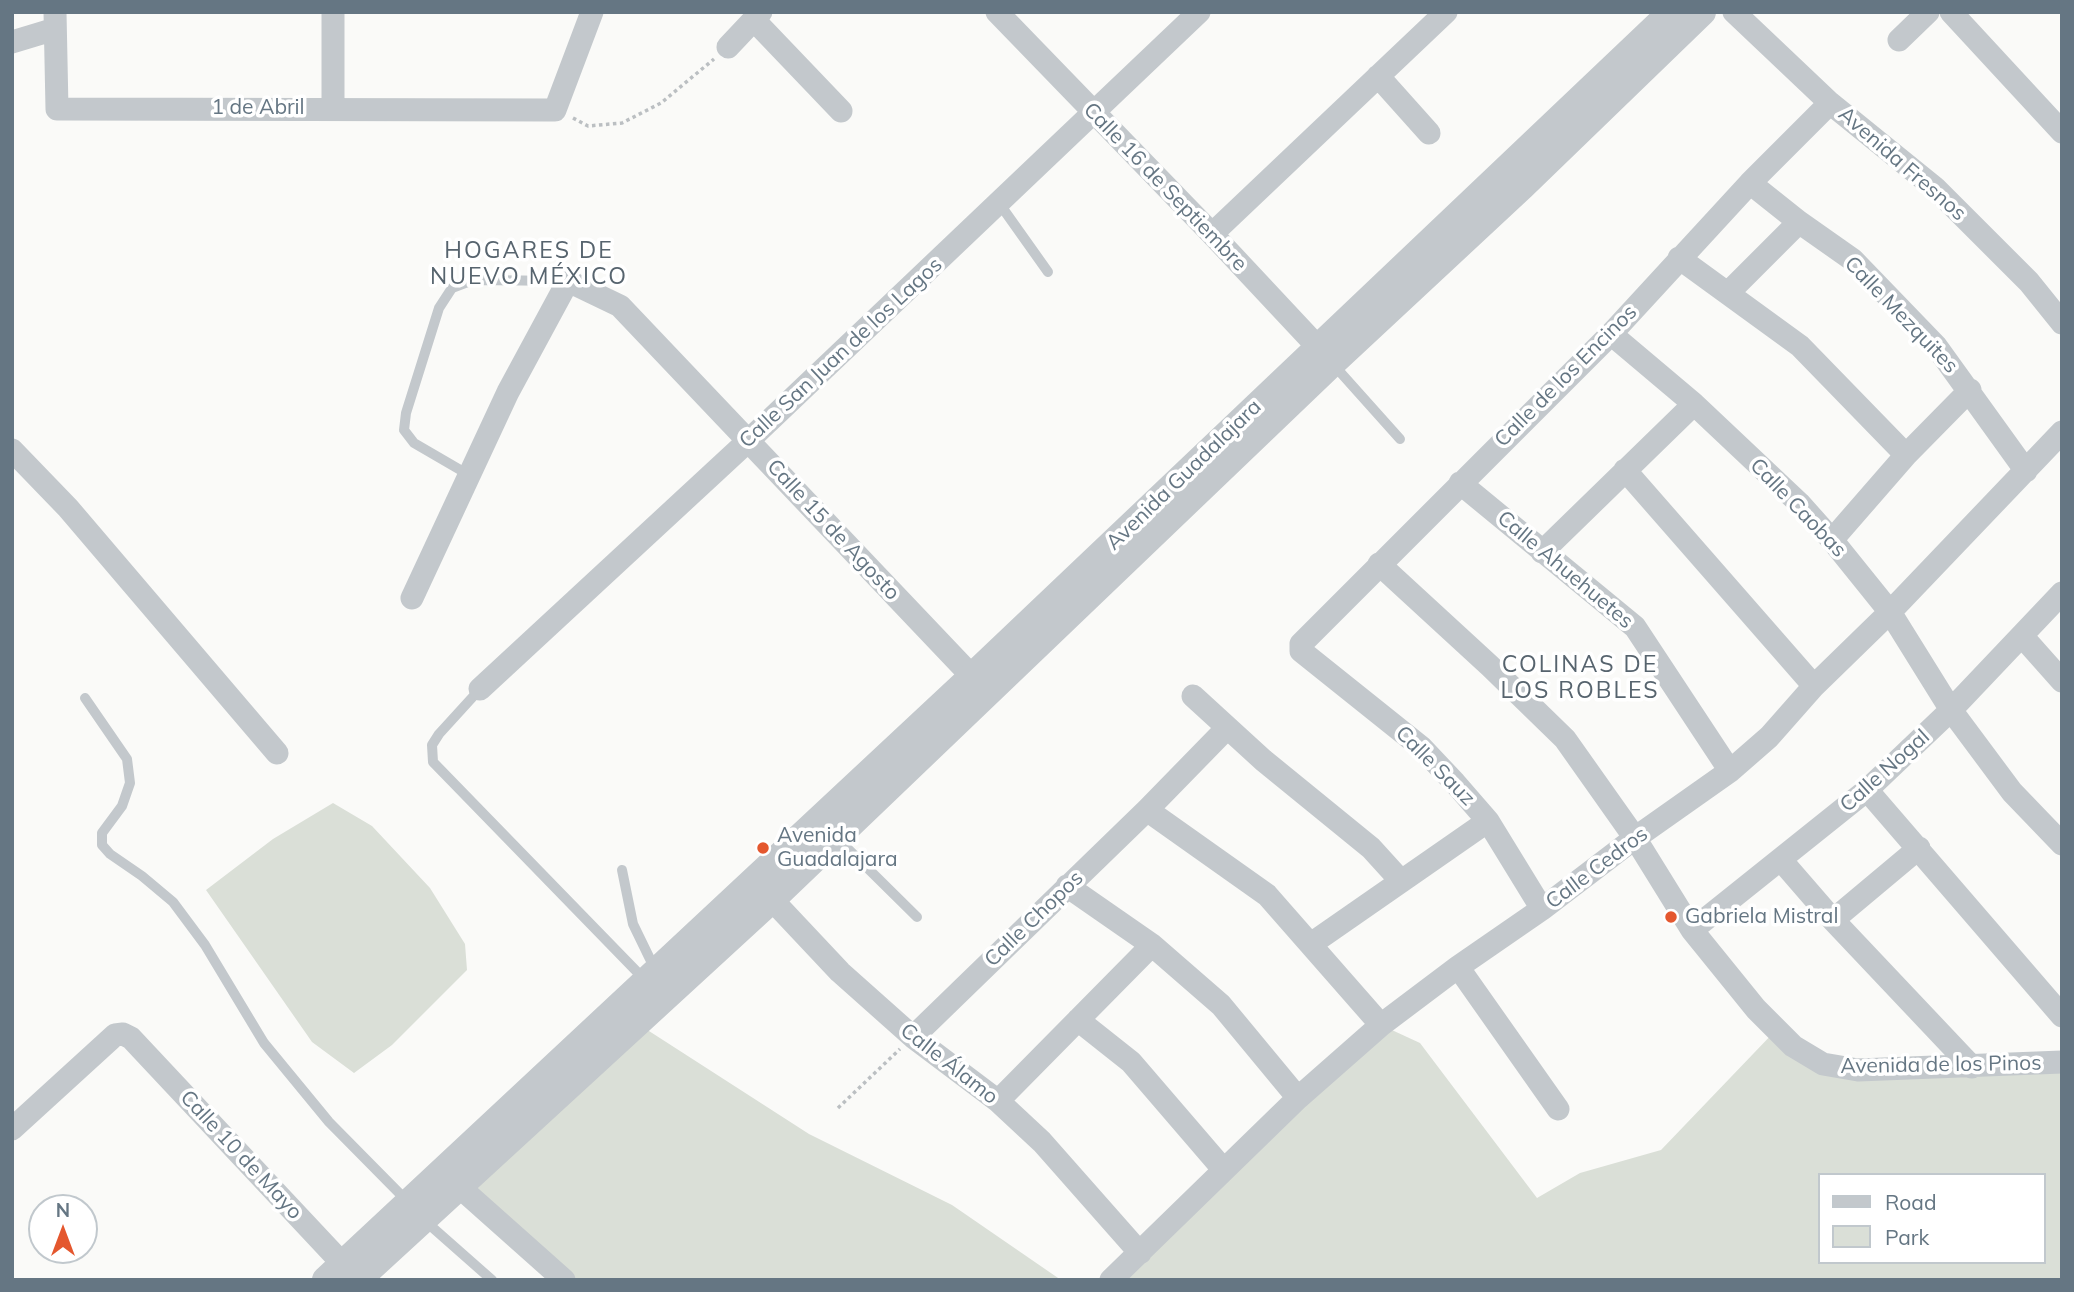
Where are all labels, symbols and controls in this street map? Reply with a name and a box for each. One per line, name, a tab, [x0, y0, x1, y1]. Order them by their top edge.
street label: 1 de Abril	[211, 95, 305, 121]
street label: Calle 16 de Septiembre	[1078, 98, 1252, 276]
street label: Avenida Fresnos	[1833, 102, 1971, 226]
district label: HOGARES DE NUEVO MÉXICO	[432, 237, 626, 291]
street label: Calle Mezquites	[1839, 251, 1963, 379]
street label: Calle San Juan de los Lagos	[734, 252, 948, 454]
street label: Calle de los Encinos	[1490, 300, 1642, 452]
street label: Avenida Guadalajara	[1101, 394, 1267, 556]
street label: Calle Caobas	[1745, 453, 1851, 563]
street label: Calle 15 de Agosto	[761, 454, 905, 606]
street label: Calle Ahuehuetes	[1492, 506, 1638, 634]
district label: COLINAS DE LOS ROBLES	[1502, 651, 1658, 705]
street label: Calle Sauz	[1390, 721, 1480, 811]
street label: Calle Nogal	[1835, 724, 1935, 818]
street label: Calle Cedros	[1541, 822, 1653, 914]
place label: Avenida Guadalajara	[777, 823, 898, 873]
marker: Avenida Guadalajara	[755, 840, 771, 856]
street label: Calle Chopos	[980, 866, 1088, 972]
place label: Gabriela Mistral	[1685, 904, 1838, 930]
marker: Gabriela Mistral	[1663, 909, 1679, 925]
street label: Calle Álamo	[895, 1018, 1003, 1110]
street label: Avenida de los Pinos	[1840, 1051, 2042, 1079]
street label: Calle 10 de Mayo	[175, 1085, 307, 1225]
legend	[1818, 1173, 2046, 1264]
text: Road	[1885, 1189, 1936, 1215]
north arrow	[28, 1194, 98, 1264]
text: N	[56, 1198, 70, 1222]
text: Park	[1885, 1224, 1929, 1250]

